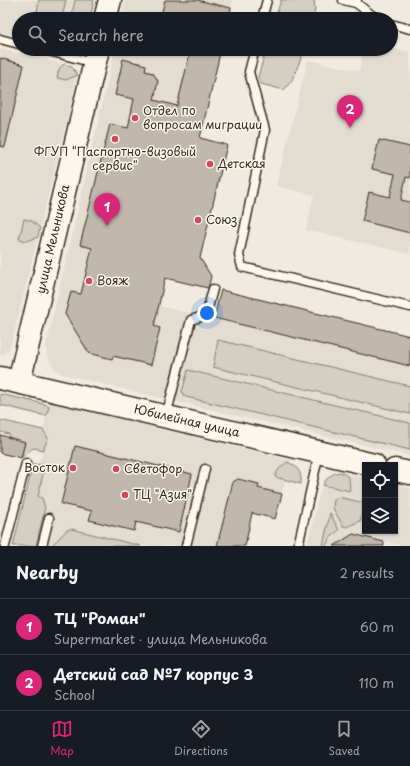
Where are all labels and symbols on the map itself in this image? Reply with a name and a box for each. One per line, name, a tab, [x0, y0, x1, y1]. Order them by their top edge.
pin: 2	[337, 95, 363, 128]
place label: Отдел по вопросам миграции	[143, 101, 262, 133]
marker: Отдел по вопросам миграции	[130, 113, 140, 123]
marker: ФГУП "Паспортно-визовый сервис"	[110, 134, 120, 144]
place label: ФГУП "Паспортно-визовый сервис"	[34, 142, 196, 174]
place label: Детская	[217, 154, 266, 172]
marker: Детская	[205, 159, 215, 169]
street label: улица Мельникова	[31, 182, 73, 295]
pin: 1	[94, 193, 120, 226]
place label: Союз	[206, 210, 237, 228]
marker: Союз	[193, 215, 203, 225]
place label: Вояж	[97, 271, 128, 289]
marker: Вояж	[84, 276, 94, 286]
your location	[197, 303, 217, 323]
street label: Юбилейная улица	[133, 399, 242, 441]
place label: Восток	[24, 458, 66, 476]
place label: Светофор	[124, 459, 182, 477]
marker: Восток	[68, 463, 78, 473]
marker: Светофор	[111, 464, 121, 474]
place label: ТЦ "Азия"	[133, 485, 192, 503]
marker: ТЦ "Азия"	[120, 490, 130, 500]

